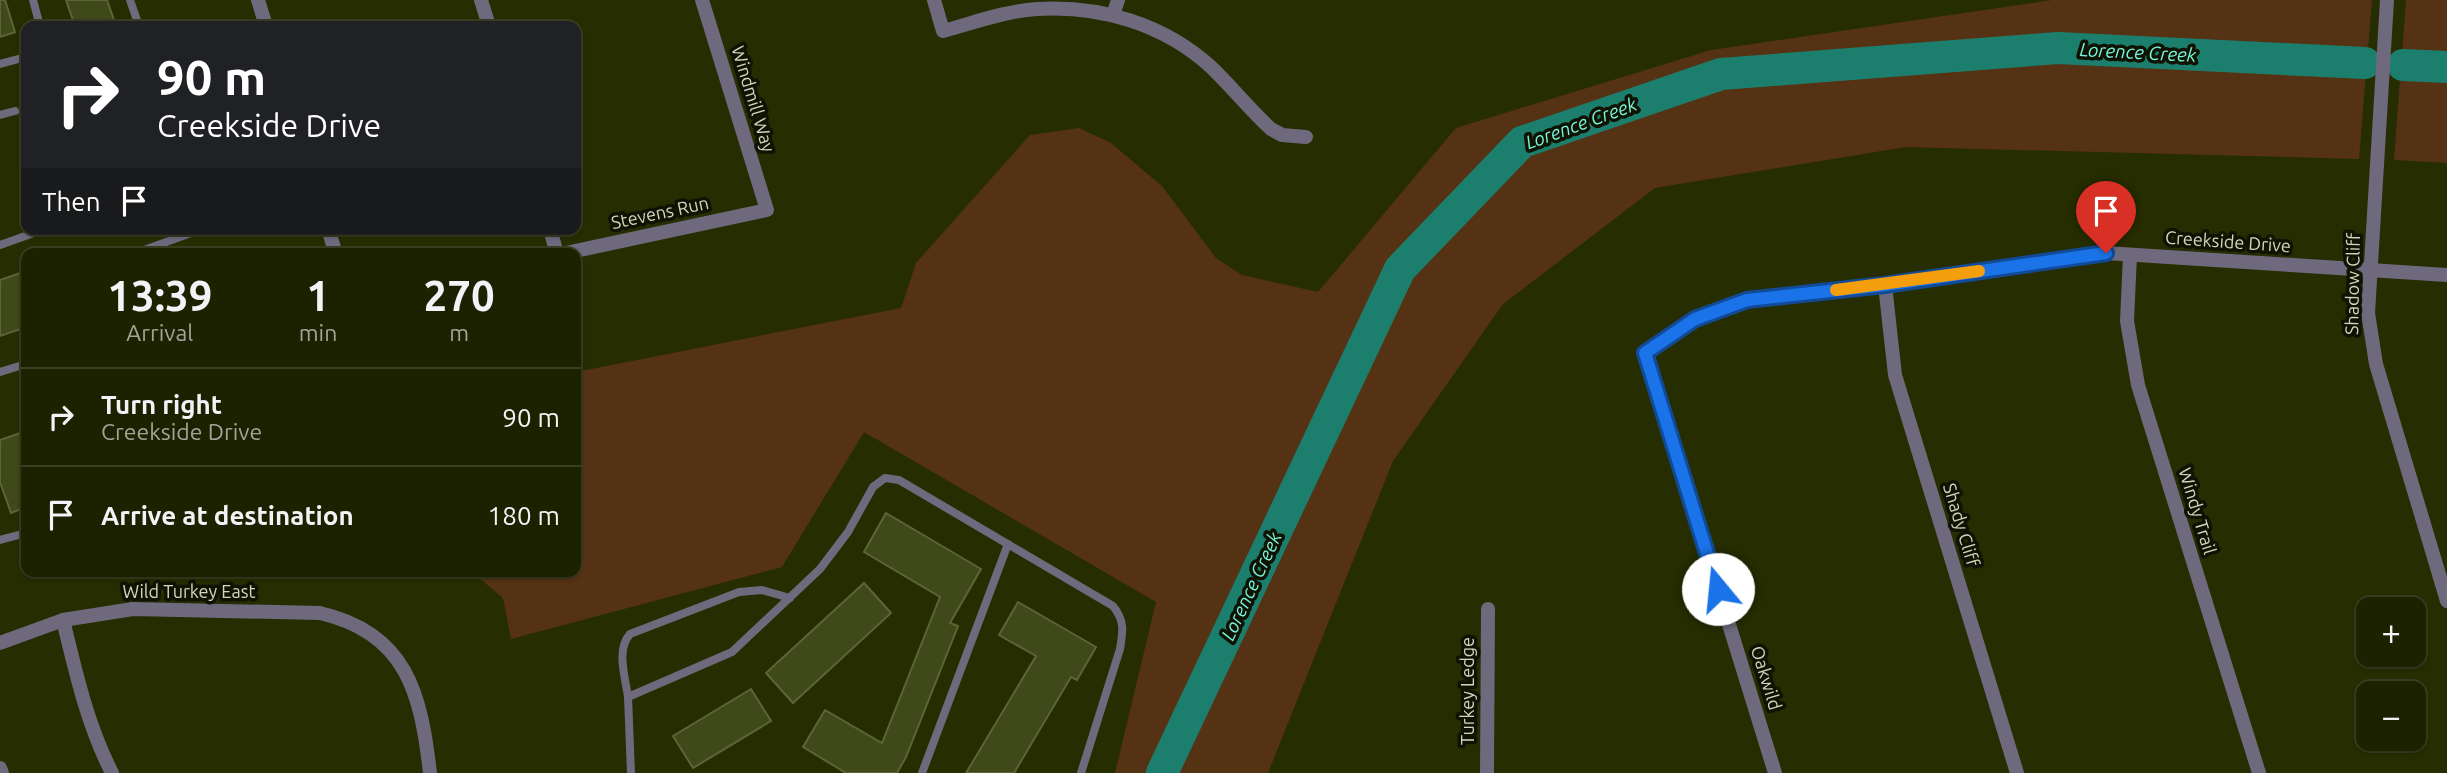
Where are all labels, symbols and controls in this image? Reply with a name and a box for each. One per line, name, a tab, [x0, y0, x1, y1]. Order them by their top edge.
water label: Lorence Creek	[2079, 38, 2197, 66]
street label: Windmill Way	[728, 43, 780, 154]
icon: right	[42, 49, 133, 140]
text: 90 m	[157, 49, 266, 104]
water label: Lorence Creek	[1522, 93, 1640, 153]
text: Creekside Drive	[157, 107, 381, 143]
pin	[2076, 181, 2136, 253]
icon: arrive	[115, 182, 153, 220]
text: Then	[42, 187, 101, 216]
street label: Stevens Run	[609, 192, 710, 232]
icon: arrive	[2087, 192, 2125, 230]
street label: Creekside Drive	[2164, 227, 2292, 255]
street label: Shadow Cliff	[2341, 233, 2363, 335]
text: 13:39	[107, 272, 212, 319]
text: 1	[306, 272, 330, 319]
text: 270	[424, 272, 495, 319]
text: Arrival	[126, 320, 193, 345]
text: min	[299, 320, 337, 345]
text: m	[449, 320, 469, 345]
text: Turn right	[101, 390, 222, 419]
icon: right	[42, 398, 80, 436]
text: 90 m	[502, 403, 560, 432]
text: Creekside Drive	[101, 419, 262, 444]
street label: Windy Trail	[2175, 465, 2221, 557]
street label: Shady Cliff	[1940, 481, 1984, 569]
icon: arrive	[42, 496, 80, 534]
text: Arrive at destination	[101, 501, 354, 530]
text: 180 m	[488, 501, 560, 530]
water label: Lorence Creek	[1216, 528, 1286, 644]
position arrow	[1681, 552, 1755, 626]
street label: Wild Turkey East	[122, 581, 256, 601]
map controls	[2356, 597, 2426, 751]
button: +	[2356, 597, 2426, 667]
street label: Turkey Ledge	[1457, 637, 1477, 745]
street label: Oakwild	[1748, 643, 1786, 712]
button: −	[2356, 681, 2426, 751]

